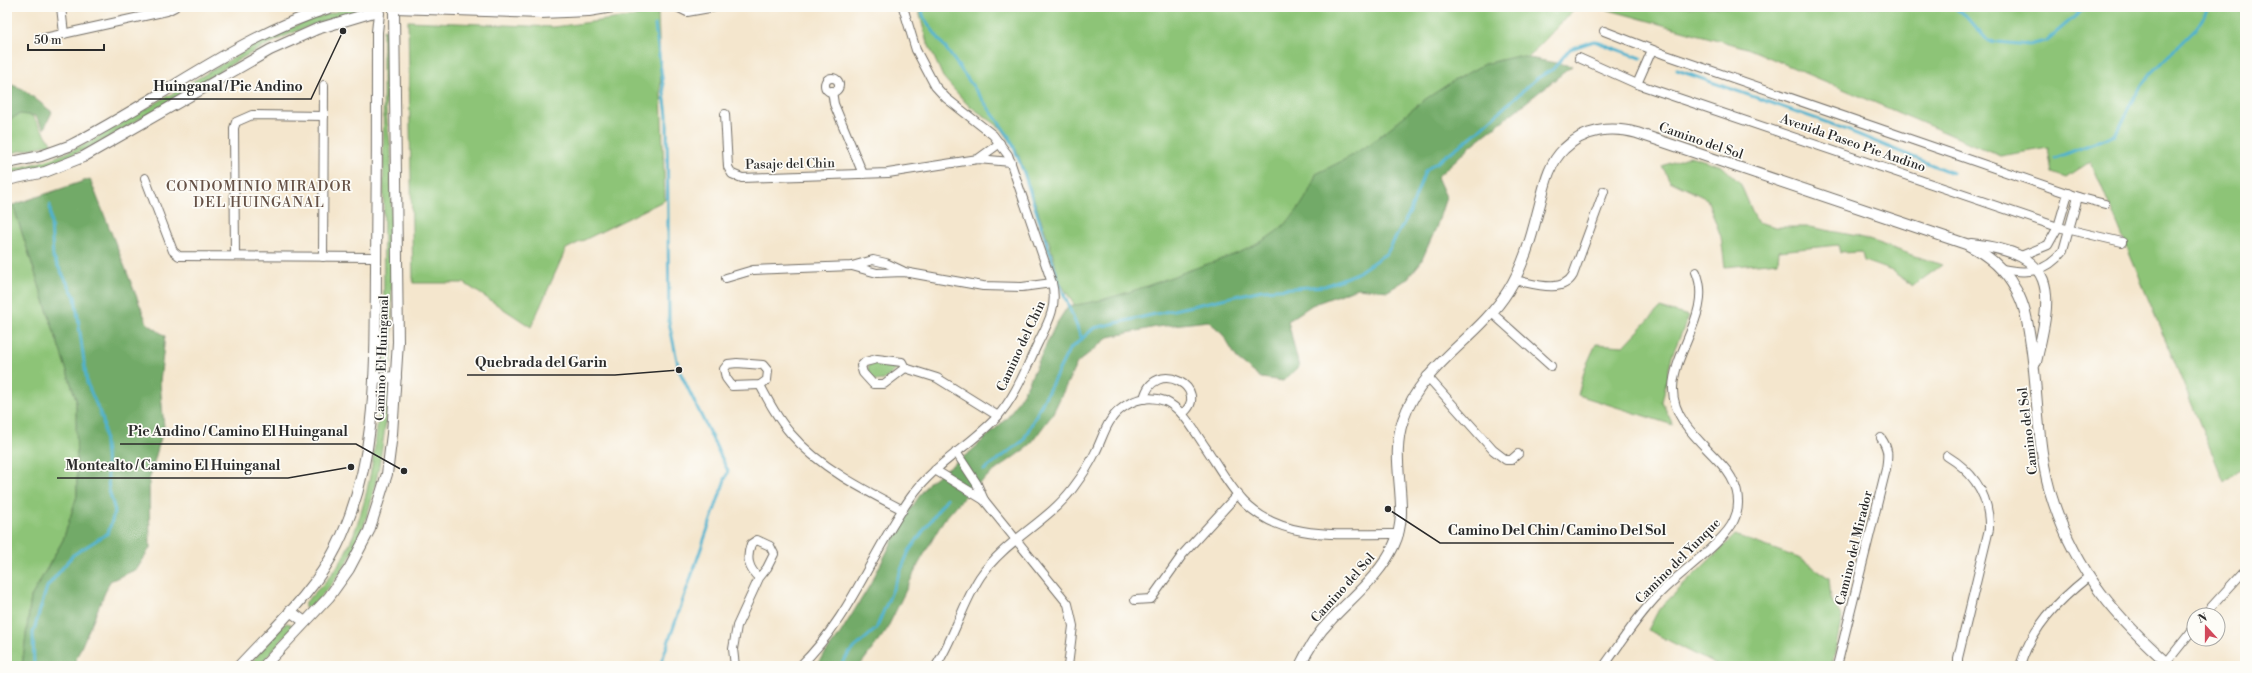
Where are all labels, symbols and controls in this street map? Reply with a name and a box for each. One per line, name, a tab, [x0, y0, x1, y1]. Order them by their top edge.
scale bar	[28, 26, 104, 52]
text: 50 m	[34, 33, 62, 48]
callout: Huinganal / Pie Andino	[145, 73, 311, 99]
text: Huinganal / Pie Andino	[153, 78, 303, 96]
street label: Avenida Paseo Pie Andino	[1777, 110, 1928, 175]
street label: Camino del Sol	[1657, 119, 1745, 163]
street label: Pasaje del Chin	[745, 155, 835, 173]
district label: CONDOMINIO MIRADOR DEL HUINGANAL	[166, 178, 352, 212]
street label: Camino El Huinganal	[372, 295, 392, 421]
street label: Camino del Chin	[993, 298, 1049, 394]
callout: Quebrada del Garin	[467, 349, 615, 375]
text: Quebrada del Garin	[475, 354, 607, 372]
street label: Camino del Sol	[2015, 386, 2041, 476]
callout: Pie Andino / Camino El Huinganal	[120, 418, 356, 444]
text: Pie Andino / Camino El Huinganal	[128, 423, 348, 441]
callout: Montealto / Camino El Huinganal	[57, 452, 288, 478]
text: Montealto / Camino El Huinganal	[66, 457, 281, 475]
street label: Camino del Mirador	[1832, 489, 1876, 607]
street label: Camino del Yunque	[1632, 515, 1724, 607]
callout: Camino Del Chin / Camino Del Sol	[1440, 517, 1674, 543]
text: Camino Del Chin / Camino Del Sol	[1448, 522, 1667, 540]
street label: Camino del Sol	[1308, 550, 1378, 626]
north arrow	[2186, 607, 2226, 647]
text: N	[2196, 610, 2210, 627]

